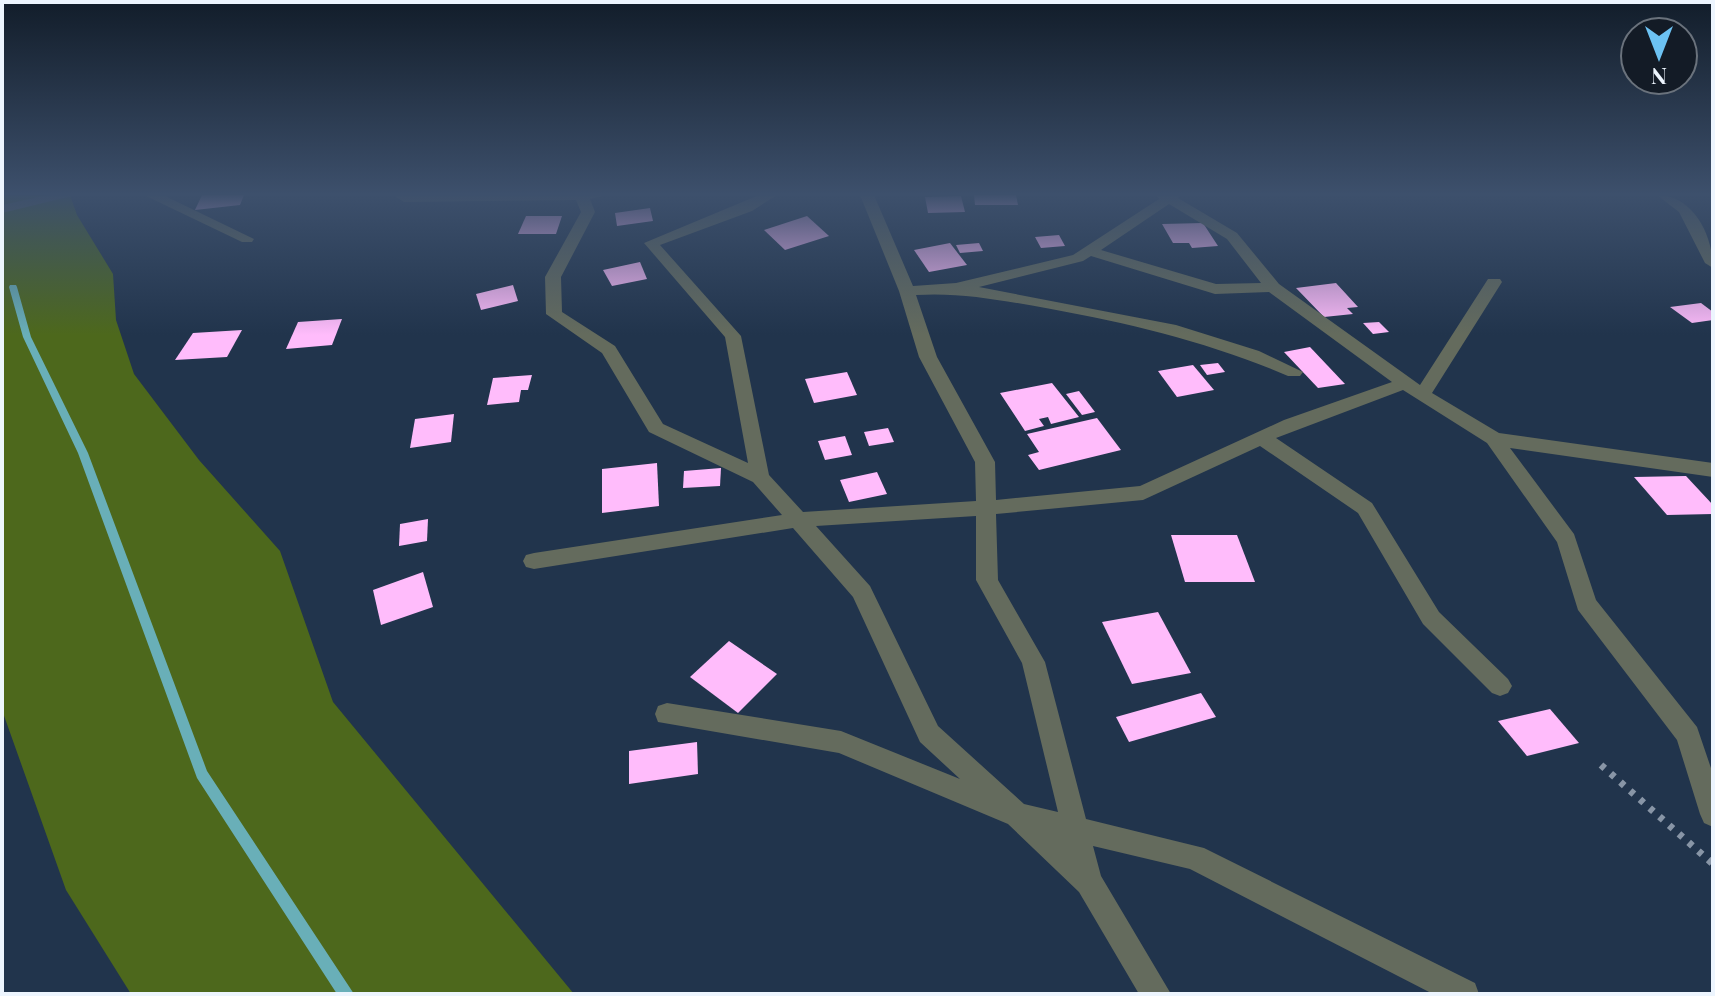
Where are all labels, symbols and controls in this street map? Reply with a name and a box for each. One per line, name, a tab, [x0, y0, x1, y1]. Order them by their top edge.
north arrow	[1619, 16, 1699, 96]
text: N	[1651, 62, 1667, 92]

